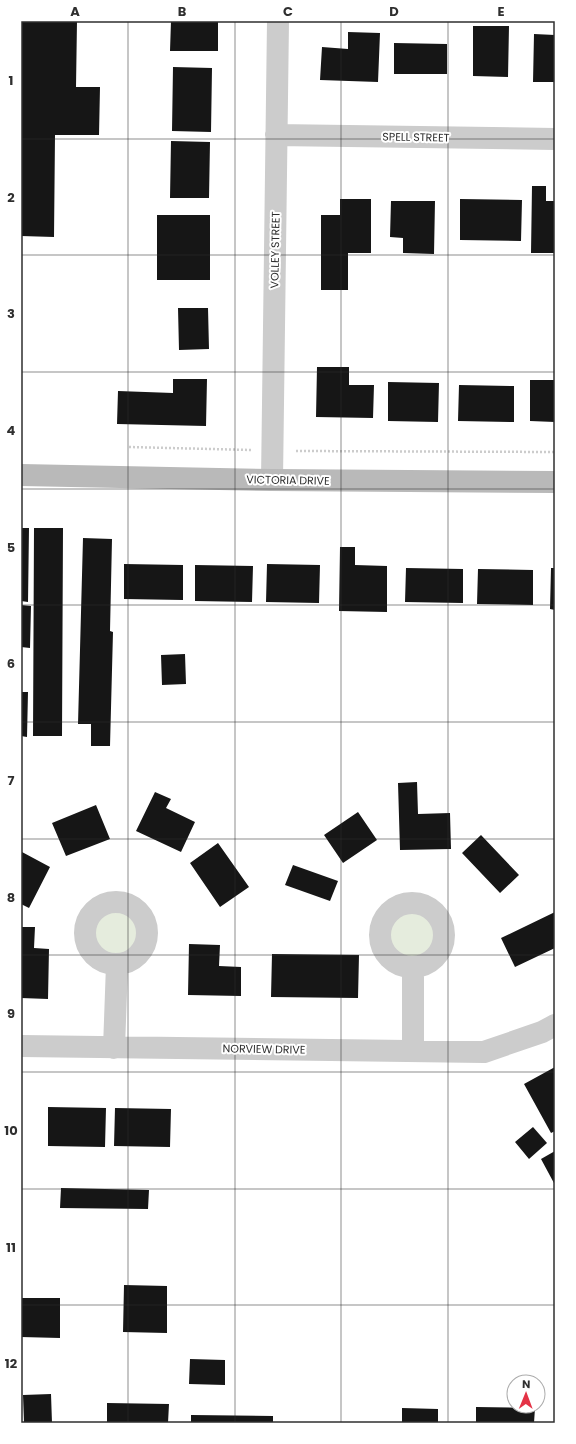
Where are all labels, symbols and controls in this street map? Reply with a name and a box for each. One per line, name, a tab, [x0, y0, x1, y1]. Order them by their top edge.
text: A	[70, 2, 80, 21]
text: B	[178, 2, 187, 21]
text: C	[283, 2, 293, 21]
text: D	[389, 2, 399, 21]
text: E	[497, 2, 505, 21]
text: 1	[9, 71, 13, 90]
street label: SPELL STREET	[382, 128, 450, 146]
text: 2	[7, 188, 15, 207]
street label: VOLLEY STREET	[266, 211, 284, 289]
text: 3	[7, 304, 15, 323]
text: 4	[7, 421, 16, 440]
street label: VICTORIA DRIVE	[246, 471, 330, 489]
text: 5	[7, 538, 15, 557]
text: 6	[7, 654, 15, 673]
text: 7	[8, 771, 15, 790]
text: 8	[7, 888, 15, 907]
text: 9	[7, 1004, 15, 1023]
street label: NORVIEW DRIVE	[222, 1040, 306, 1058]
text: 10	[4, 1121, 18, 1140]
text: 11	[6, 1238, 16, 1257]
text: 12	[5, 1354, 18, 1373]
north arrow	[506, 1374, 546, 1414]
text: N	[522, 1376, 530, 1392]

